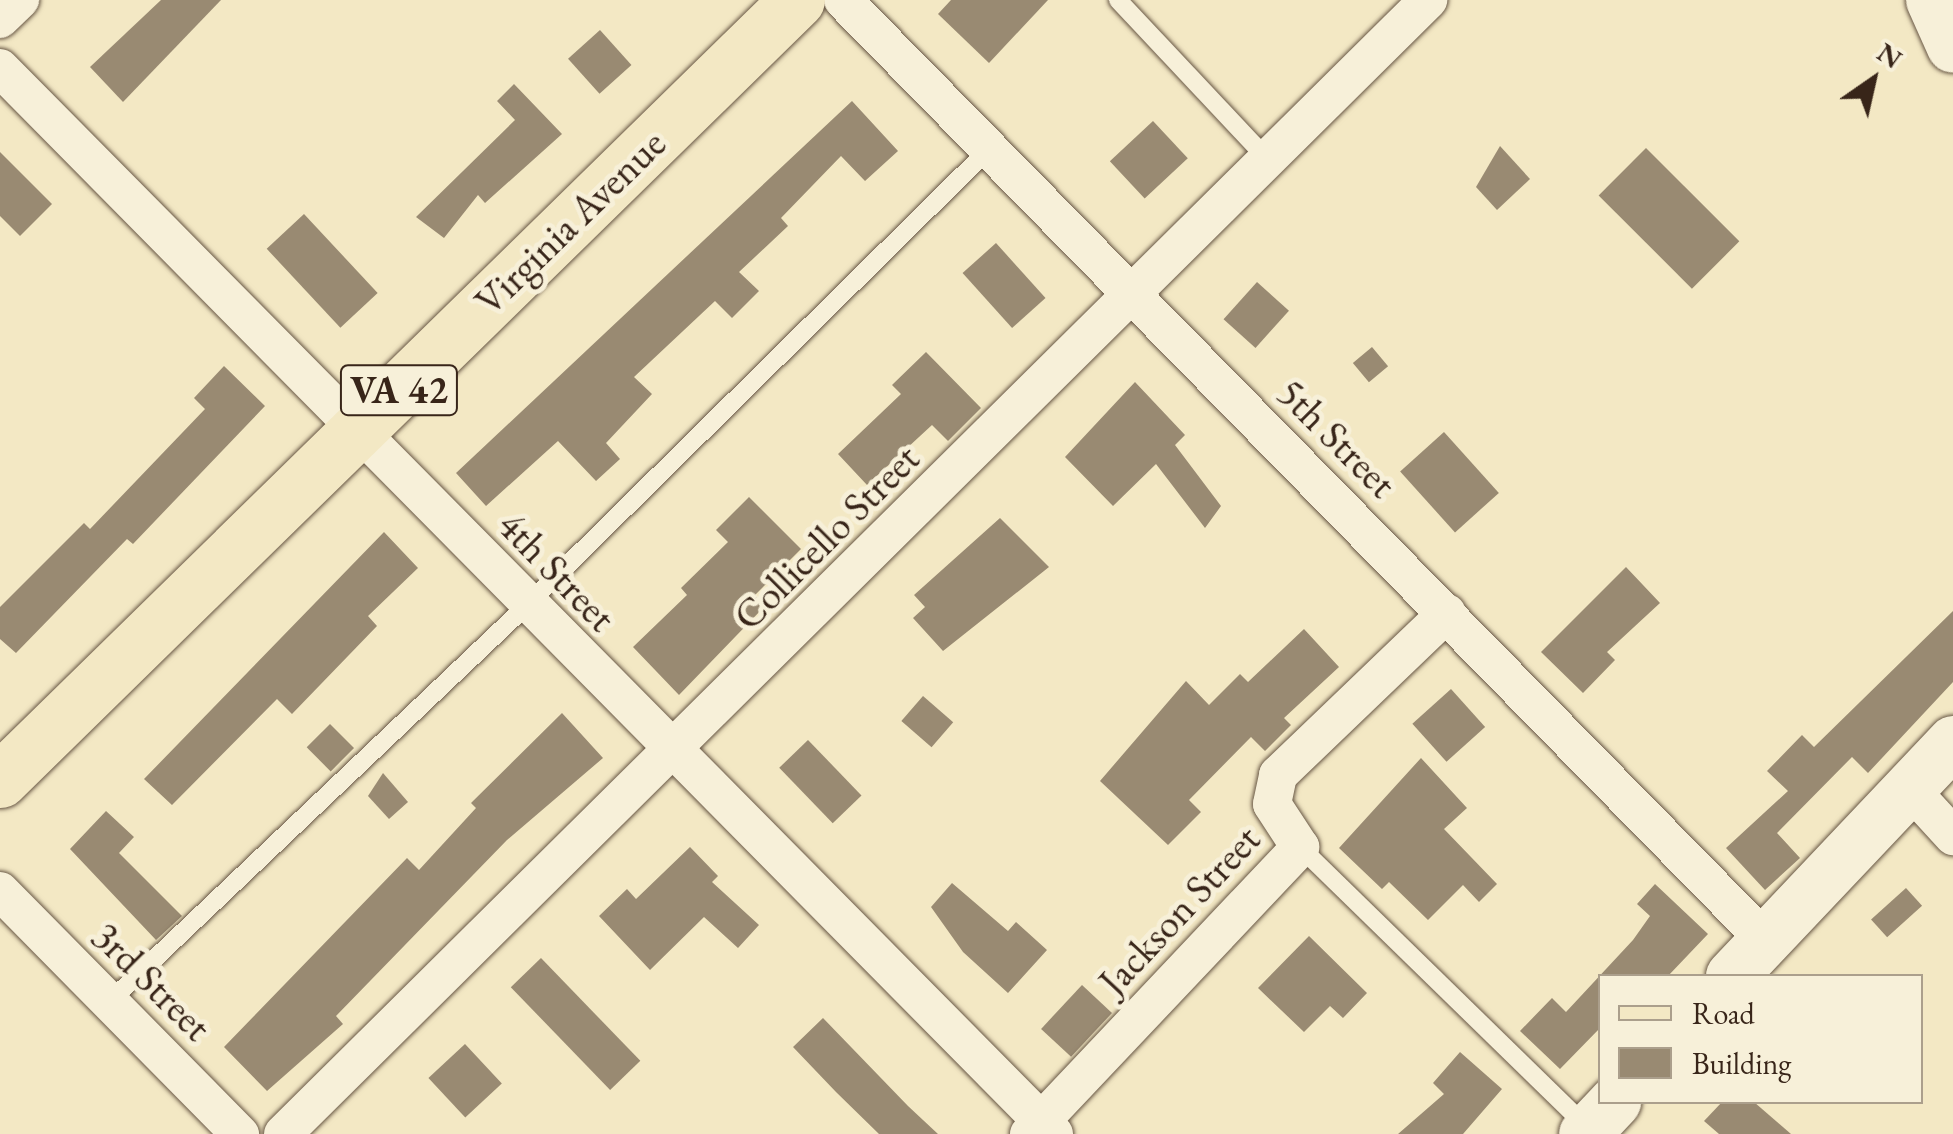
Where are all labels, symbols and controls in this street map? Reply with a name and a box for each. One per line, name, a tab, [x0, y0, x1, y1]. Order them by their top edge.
north arrow	[1823, 30, 1923, 130]
text: N	[1870, 34, 1909, 76]
street label: Virginia Avenue	[465, 119, 675, 325]
road number: VA 42	[339, 357, 459, 423]
street label: 5th Street	[1268, 369, 1406, 507]
street label: Collicello Street	[723, 434, 929, 640]
street label: 4th Street	[488, 501, 626, 641]
street label: Jackson Street	[1088, 815, 1270, 1005]
street label: 3rd Street	[82, 911, 222, 1051]
legend	[1598, 974, 1923, 1104]
text: Road	[1692, 994, 1755, 1033]
text: Building	[1692, 1044, 1791, 1083]

